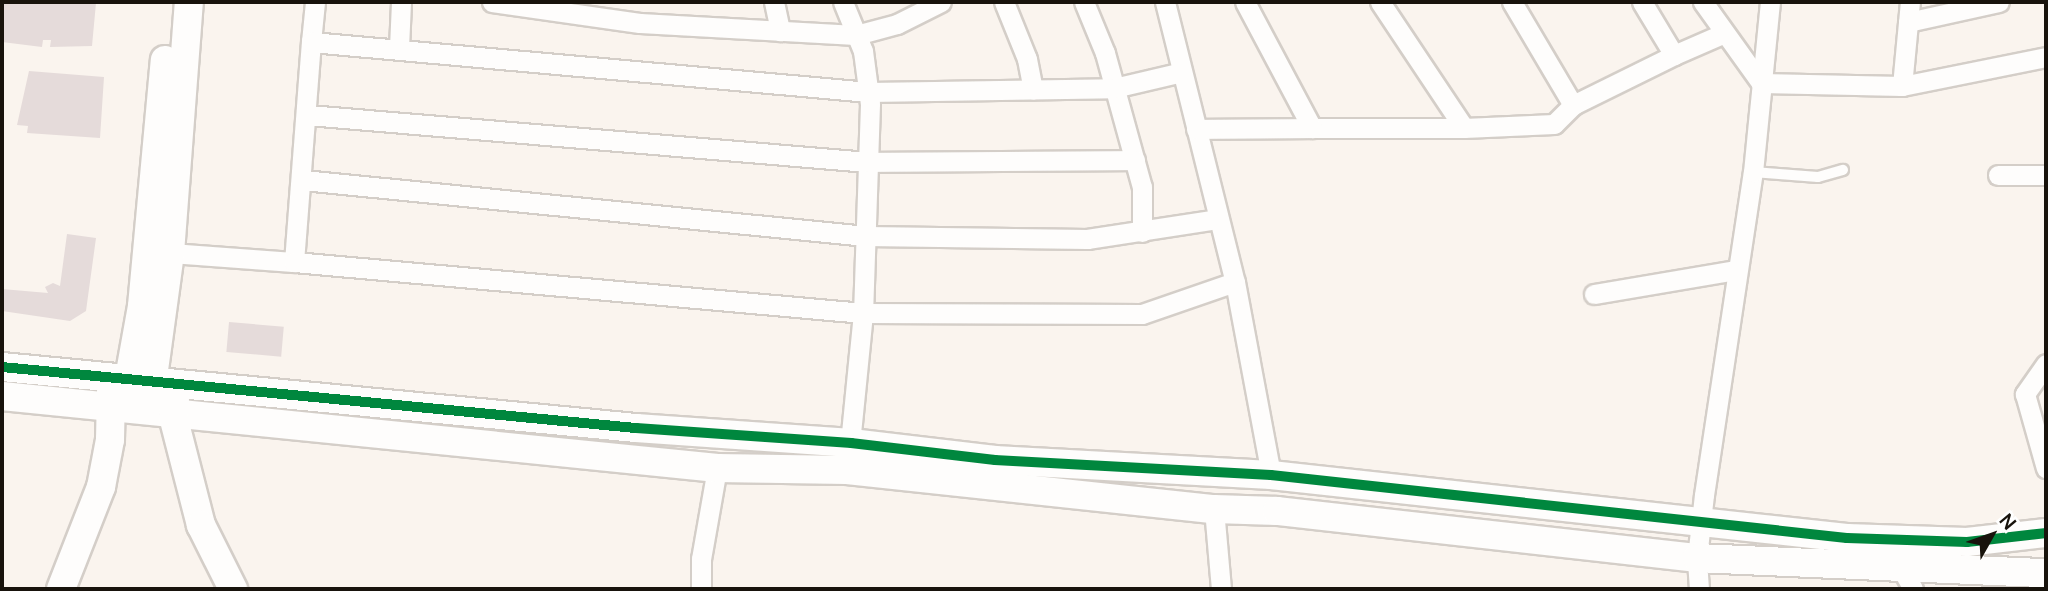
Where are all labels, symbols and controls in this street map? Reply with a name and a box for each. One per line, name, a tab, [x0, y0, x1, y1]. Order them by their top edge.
north arrow	[1957, 500, 2027, 570]
text: N	[1994, 508, 2022, 535]

